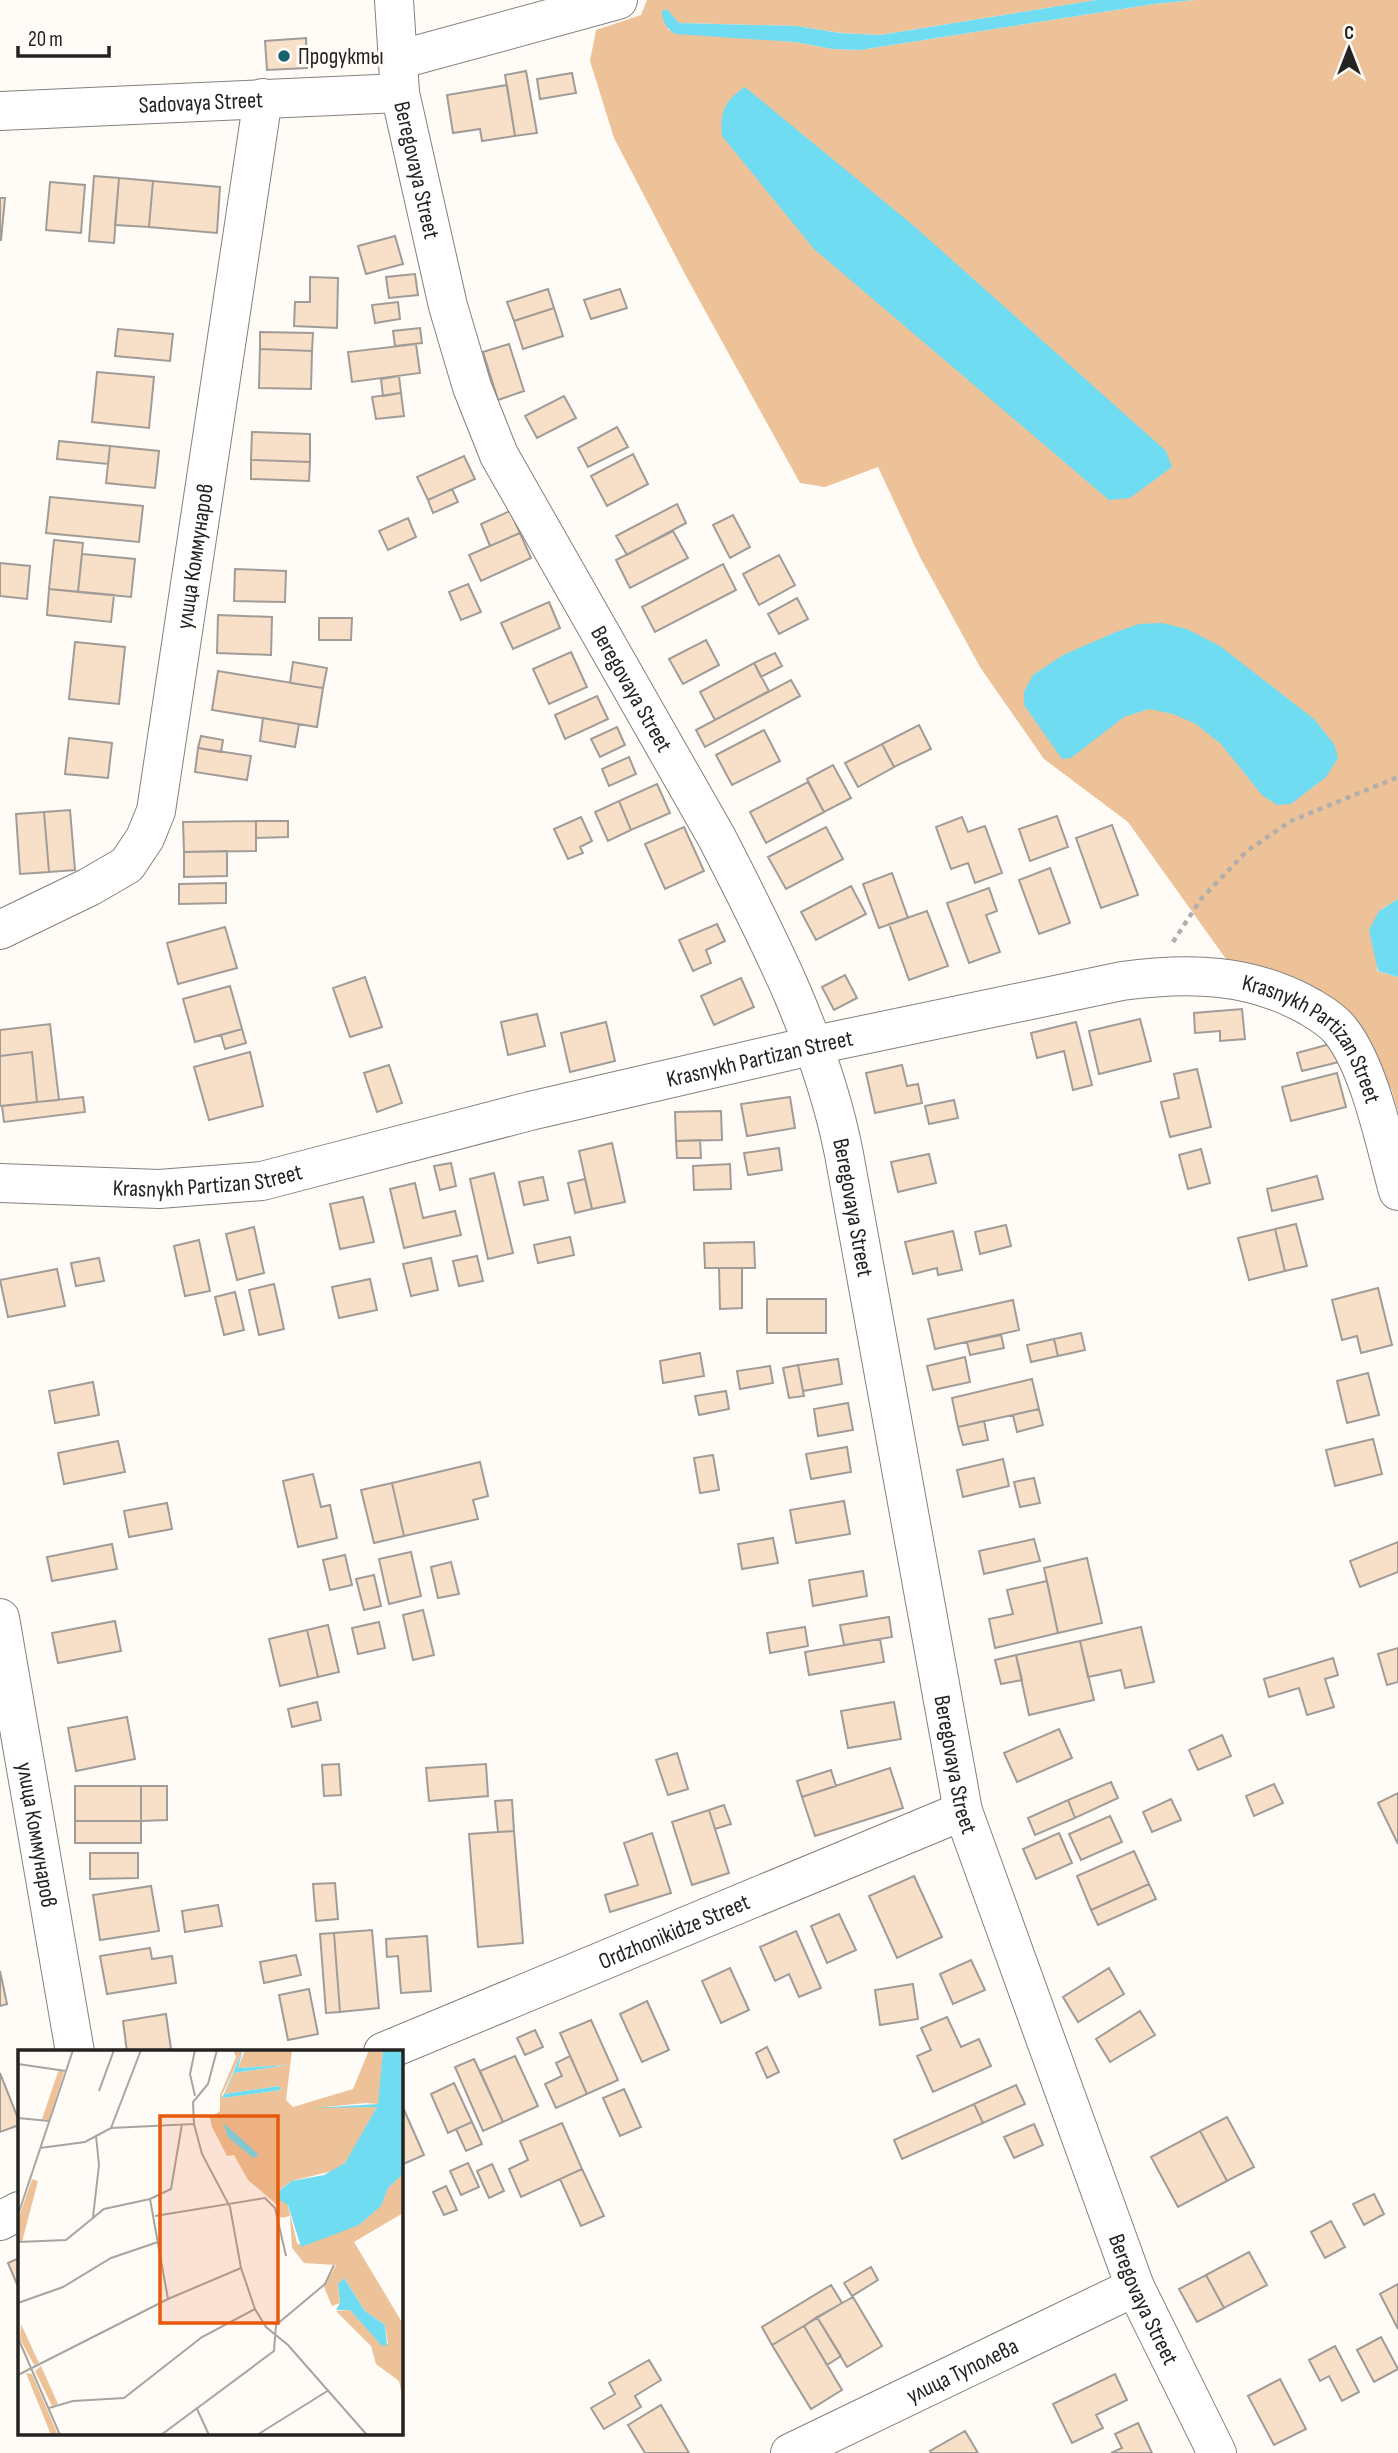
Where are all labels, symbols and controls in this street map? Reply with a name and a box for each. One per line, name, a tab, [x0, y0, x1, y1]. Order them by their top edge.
scale bar	[18, 14, 108, 58]
north arrow	[1314, 14, 1384, 84]
text: С	[1344, 22, 1354, 45]
text: 20 m	[28, 27, 63, 52]
place label: Продукты	[298, 43, 384, 71]
marker: Продукты	[276, 48, 292, 64]
street label: Sadovaya Street	[138, 86, 264, 120]
street label: Beregovaya Street	[387, 99, 445, 242]
street label: улица Коммунаров	[170, 482, 220, 631]
street label: Beregovaya Street	[584, 621, 678, 757]
street label: Krasnykh Partizan Street	[1239, 969, 1386, 1107]
street label: Krasnykh Partizan Street	[664, 1024, 855, 1094]
street label: Beregovaya Street	[826, 1136, 879, 1279]
street label: Krasnykh Partizan Street	[112, 1158, 305, 1204]
street label: Beregovaya Street	[927, 1693, 983, 1838]
street label: улица Коммунаров	[10, 1760, 63, 1910]
street label: Ordzhonikidze Street	[595, 1888, 754, 1976]
inset map	[18, 2050, 402, 2436]
street label: Beregovaya Street	[1102, 2230, 1184, 2370]
street label: улица Туполева	[902, 2332, 1023, 2410]

